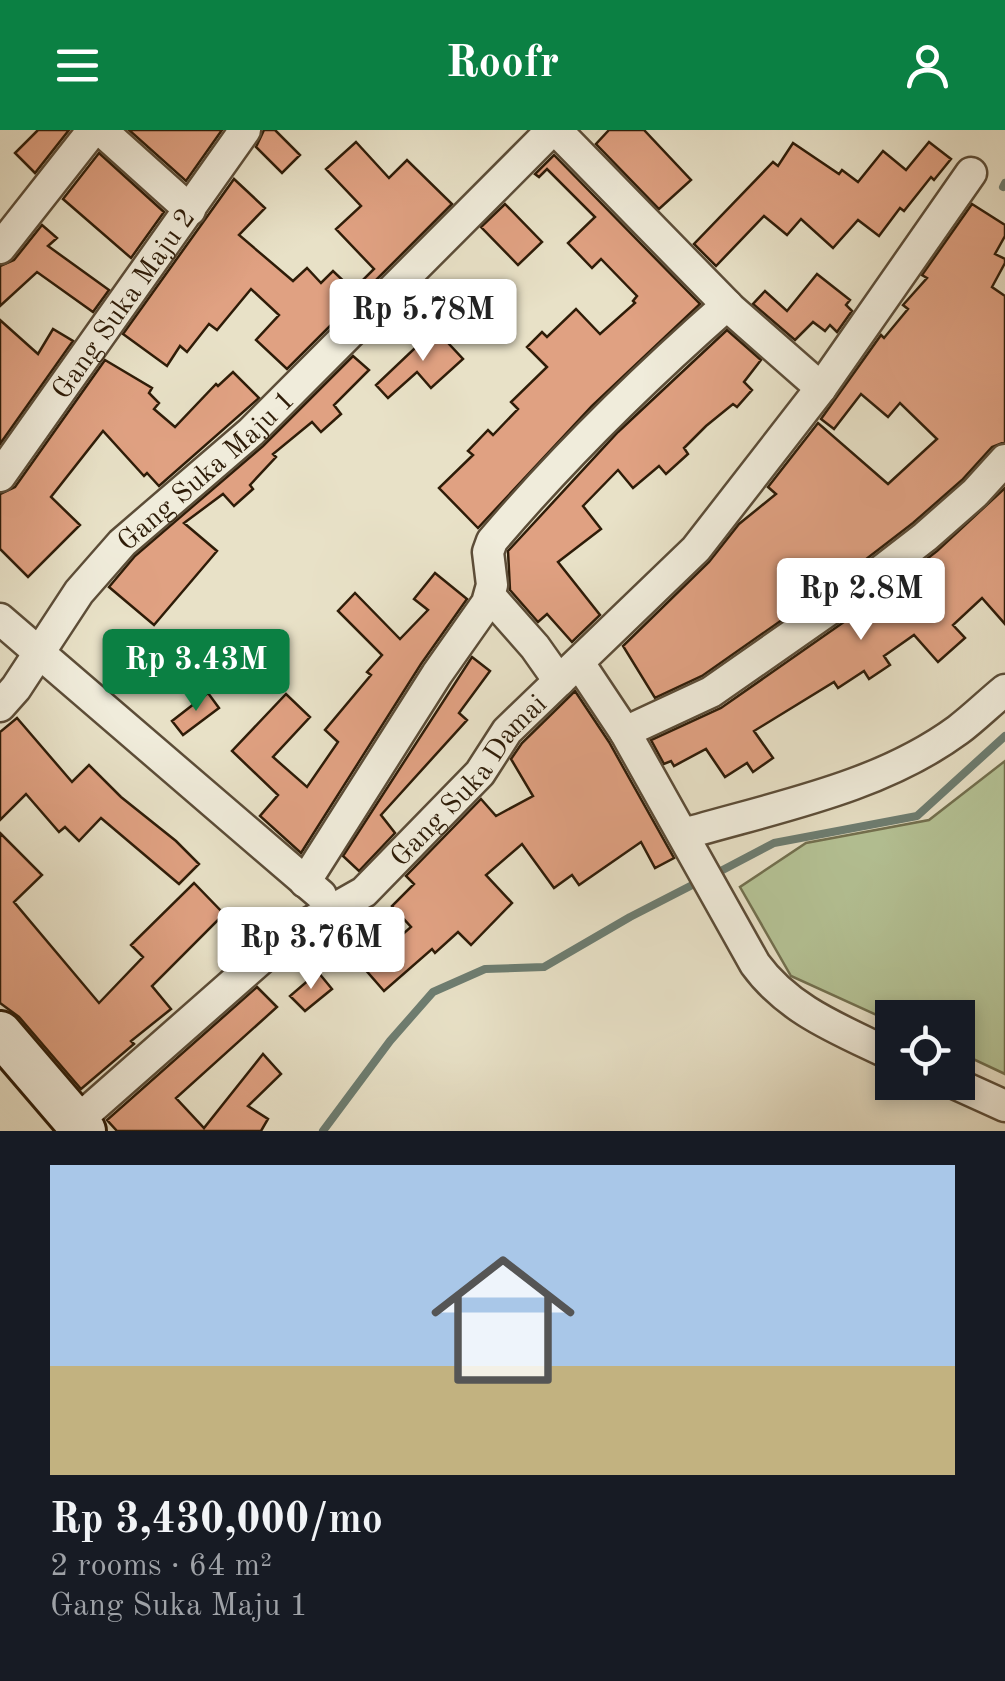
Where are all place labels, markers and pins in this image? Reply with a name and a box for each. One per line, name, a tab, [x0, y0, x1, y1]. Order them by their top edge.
pin: Rp 5.78M	[320, 279, 526, 364]
pin: Rp 2.8M	[769, 558, 953, 643]
pin: Rp 3.43M	[93, 629, 299, 714]
pin: Rp 3.76M	[208, 907, 414, 992]

